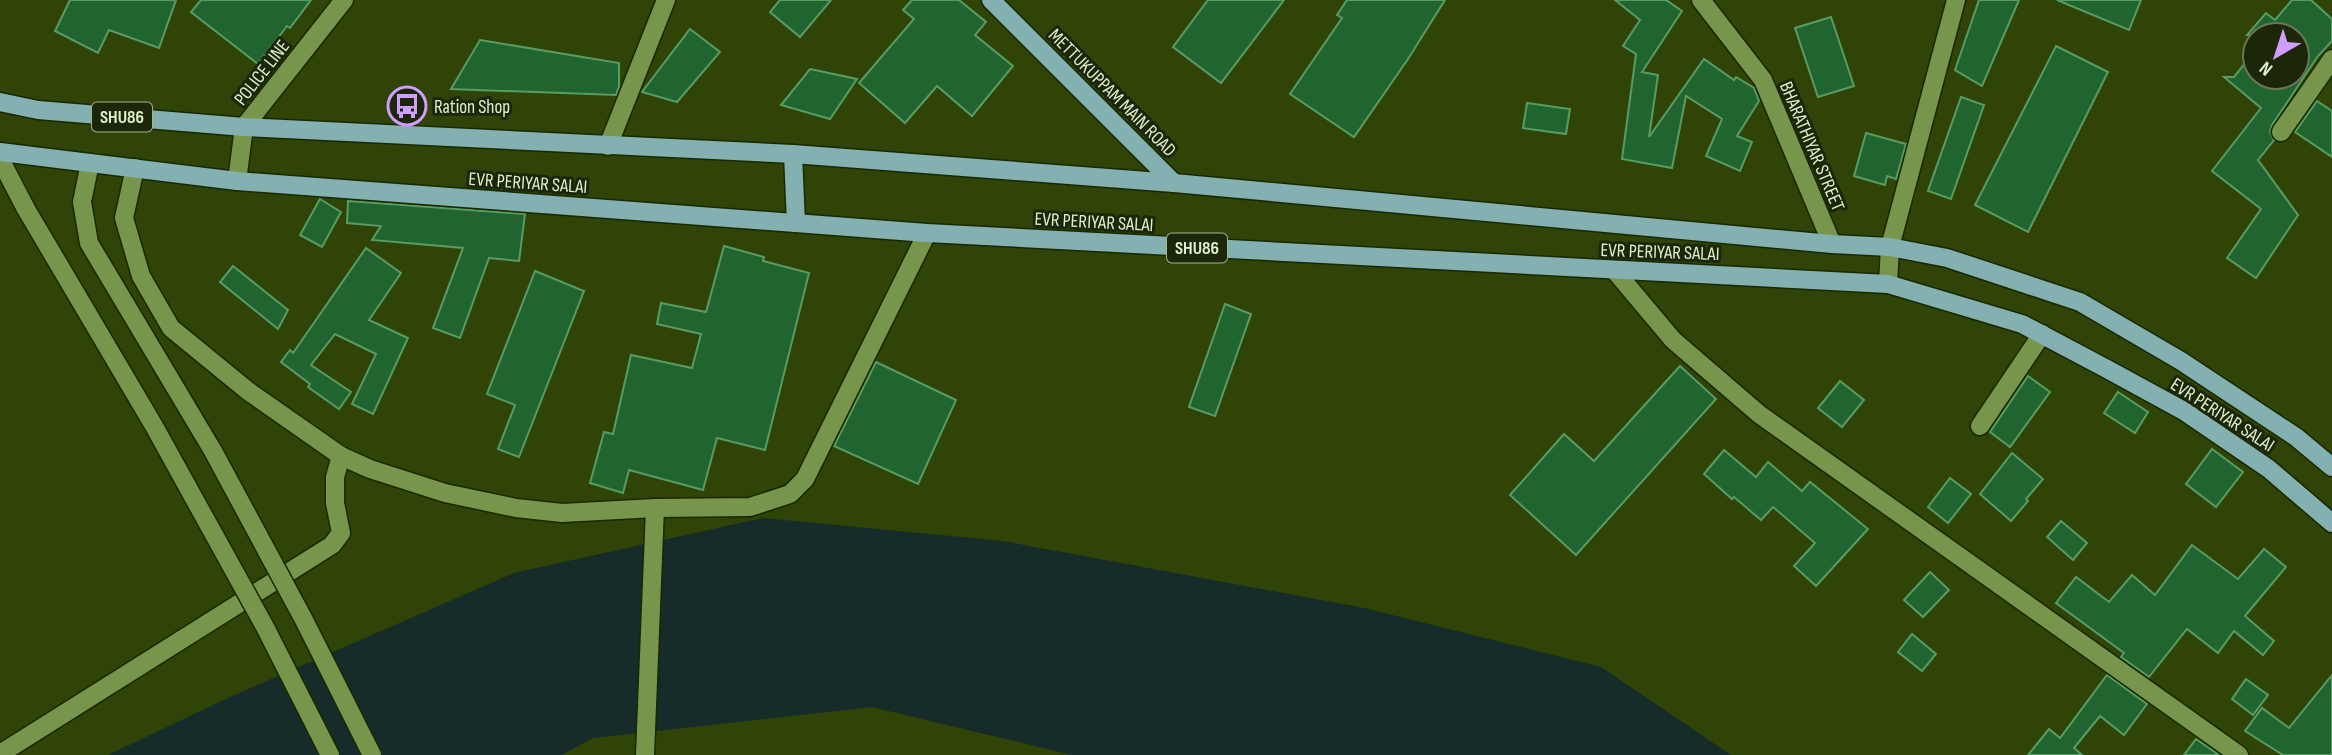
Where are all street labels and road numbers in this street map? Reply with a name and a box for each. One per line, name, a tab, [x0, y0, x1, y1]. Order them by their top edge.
street label: METTUKUPPAM MAIN ROAD	[1043, 24, 1181, 162]
street label: POLICE LINE	[230, 36, 295, 110]
street label: BHARATHIYAR STREET	[1774, 78, 1849, 215]
road number: SHU86	[92, 103, 152, 132]
street label: EVR PERIYAR SALAI	[468, 168, 588, 199]
street label: EVR PERIYAR SALAI	[1034, 208, 1154, 237]
road number: SHU86	[1167, 234, 1227, 262]
street label: EVR PERIYAR SALAI	[1600, 239, 1720, 266]
street label: EVR PERIYAR SALAI	[2166, 373, 2278, 457]

